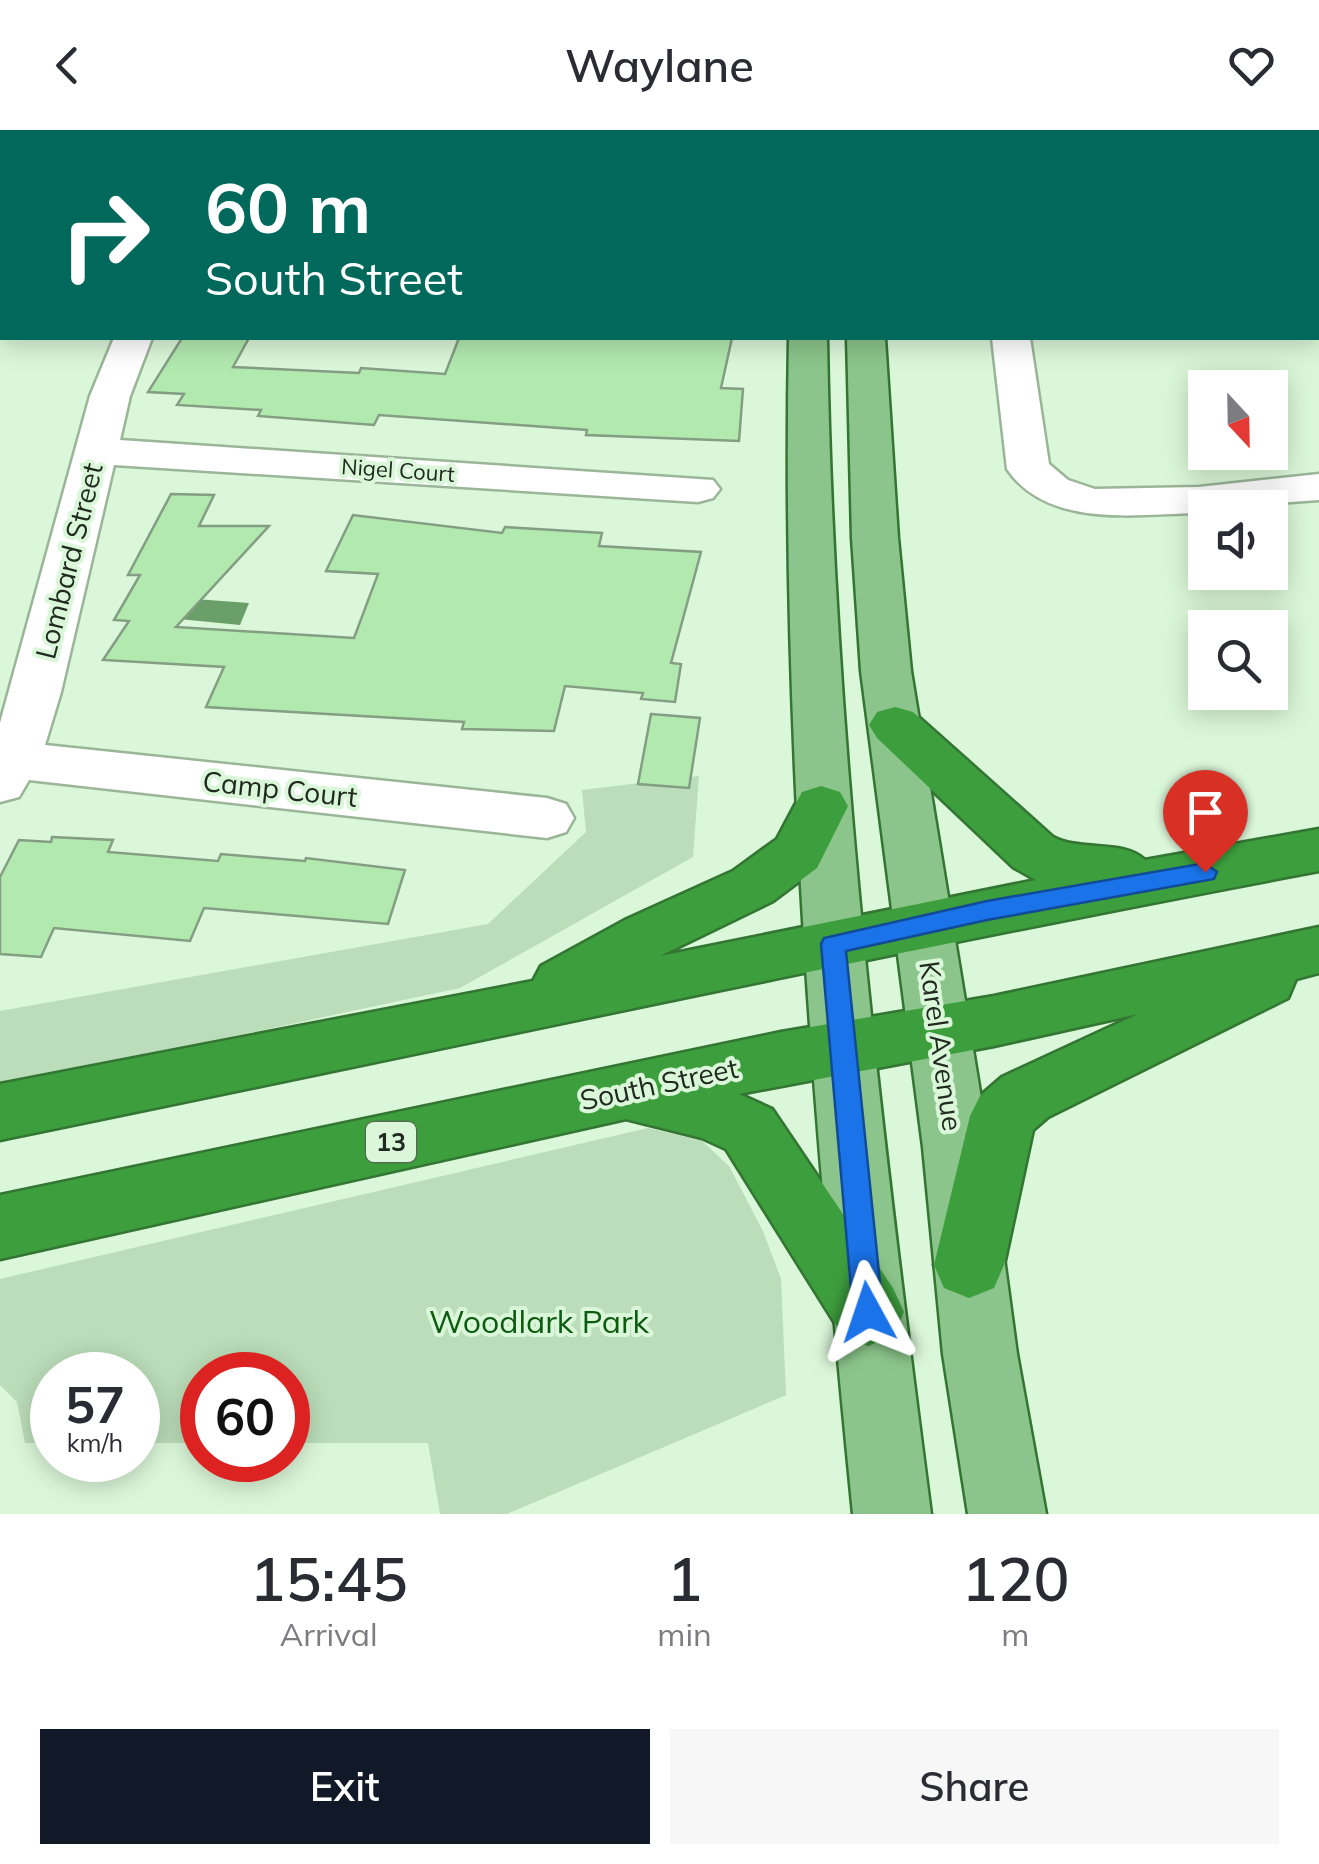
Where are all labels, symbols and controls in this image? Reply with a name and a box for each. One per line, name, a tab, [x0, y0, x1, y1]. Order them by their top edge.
text: Waylane	[565, 37, 754, 93]
icon: back	[40, 38, 95, 93]
icon: heart	[1224, 38, 1279, 93]
text: 60 m	[205, 163, 371, 251]
icon: right	[40, 170, 170, 300]
text: South Street	[205, 250, 463, 306]
north arrow	[1188, 370, 1288, 470]
map controls	[1188, 370, 1288, 710]
street label: Nigel Court	[340, 452, 456, 488]
street label: Lombard Street	[27, 459, 110, 663]
button: sound	[1188, 490, 1288, 590]
button: search	[1188, 610, 1288, 710]
street label: Camp Court	[201, 763, 359, 814]
pin	[1163, 770, 1248, 873]
icon: arrive	[1178, 785, 1233, 840]
street label: Karel Avenue	[912, 959, 971, 1133]
street label: South Street	[577, 1050, 741, 1117]
road number: 13	[366, 1122, 416, 1162]
position arrow	[816, 1260, 920, 1364]
park label: Woodlark Park	[429, 1301, 650, 1341]
speed limit sign: 60	[180, 1352, 310, 1482]
text: 57	[65, 1373, 125, 1436]
text: km/h	[67, 1427, 123, 1458]
text: 15:45	[250, 1541, 408, 1616]
text: 1	[667, 1541, 703, 1616]
text: 120	[961, 1541, 1069, 1616]
text: Arrival	[280, 1614, 378, 1654]
text: min	[657, 1614, 712, 1654]
text: m	[1001, 1614, 1029, 1654]
button: Exit	[40, 1729, 650, 1844]
button: Share	[670, 1729, 1279, 1844]

